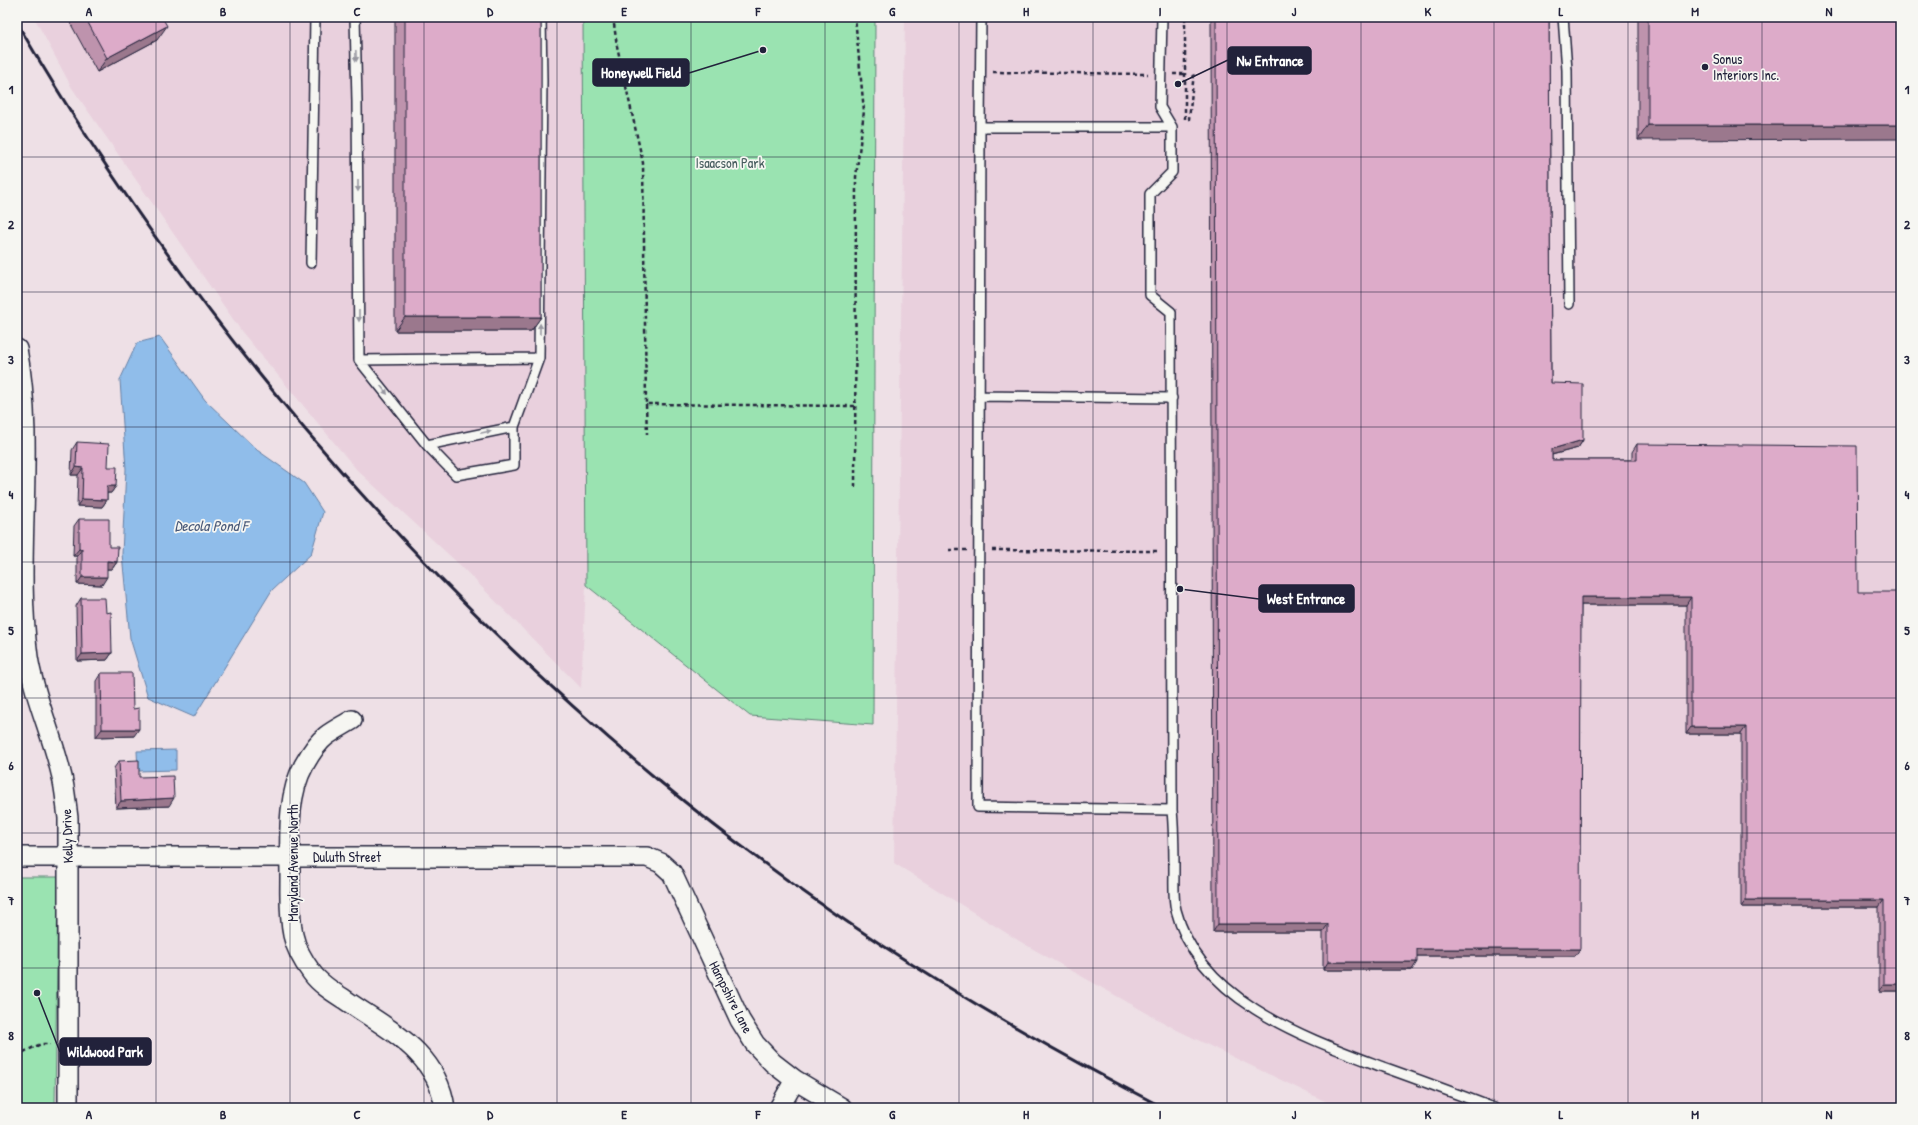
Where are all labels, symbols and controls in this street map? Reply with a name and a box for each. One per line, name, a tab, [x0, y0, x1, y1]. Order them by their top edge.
text: A	[86, 2, 93, 20]
text: B	[220, 2, 227, 20]
text: C	[353, 2, 361, 20]
text: D	[487, 2, 494, 20]
text: E	[621, 2, 627, 20]
text: F	[755, 2, 762, 20]
text: G	[889, 2, 896, 20]
text: H	[1023, 2, 1029, 20]
text: I	[1158, 2, 1162, 20]
text: J	[1292, 2, 1297, 20]
text: K	[1425, 2, 1432, 20]
text: L	[1559, 2, 1564, 20]
text: M	[1691, 2, 1699, 20]
text: N	[1826, 2, 1833, 20]
callout: Nw Entrance	[1228, 47, 1311, 74]
place label: Sonus Interiors Inc.	[1713, 49, 1779, 84]
one-way arrow	[353, 50, 359, 63]
text: Nw Entrance	[1236, 50, 1304, 71]
callout: Honeywell Field	[593, 59, 689, 86]
text: Honeywell Field	[601, 62, 681, 84]
marker: Sonus Interiors Inc.	[1700, 62, 1710, 72]
text: 1	[9, 80, 14, 98]
text: 1	[1905, 80, 1910, 98]
park label: Isaacson Park	[695, 153, 765, 172]
one-way arrow	[355, 180, 361, 193]
text: 2	[8, 215, 15, 233]
text: 2	[1904, 215, 1911, 233]
one-way arrow	[356, 310, 362, 323]
one-way arrow	[537, 322, 543, 335]
text: 3	[8, 350, 14, 368]
text: 3	[1904, 350, 1910, 368]
one-way arrow	[379, 385, 388, 396]
one-way arrow	[480, 429, 492, 435]
text: 4	[9, 485, 14, 503]
text: 4	[1905, 485, 1910, 503]
water label: Decola Pond F	[174, 515, 251, 536]
callout: West Entrance	[1259, 585, 1354, 612]
text: West Entrance	[1267, 588, 1345, 609]
text: 5	[8, 621, 14, 639]
text: 5	[1904, 621, 1910, 639]
text: 6	[8, 756, 14, 774]
text: 6	[1904, 756, 1910, 774]
street label: Maryland Avenue North	[283, 804, 303, 922]
street label: Kelly Drive	[56, 808, 78, 864]
street label: Duluth Street	[313, 847, 381, 866]
text: 7	[7, 891, 15, 909]
text: 7	[1903, 891, 1911, 909]
street label: Hampshire Lane	[704, 957, 758, 1037]
text: 8	[8, 1026, 14, 1044]
text: 8	[1904, 1026, 1910, 1044]
callout: Wildwood Park	[60, 1038, 151, 1065]
text: Wildwood Park	[67, 1041, 144, 1062]
text: A	[86, 1105, 93, 1123]
text: B	[220, 1105, 227, 1123]
text: C	[353, 1105, 361, 1123]
text: D	[487, 1105, 494, 1123]
text: E	[621, 1105, 627, 1123]
text: F	[755, 1105, 762, 1123]
text: G	[889, 1105, 896, 1123]
text: H	[1023, 1105, 1029, 1123]
text: I	[1158, 1105, 1162, 1123]
text: J	[1292, 1105, 1297, 1123]
text: K	[1425, 1105, 1432, 1123]
text: L	[1559, 1105, 1564, 1123]
text: M	[1691, 1105, 1699, 1123]
text: N	[1826, 1105, 1833, 1123]

